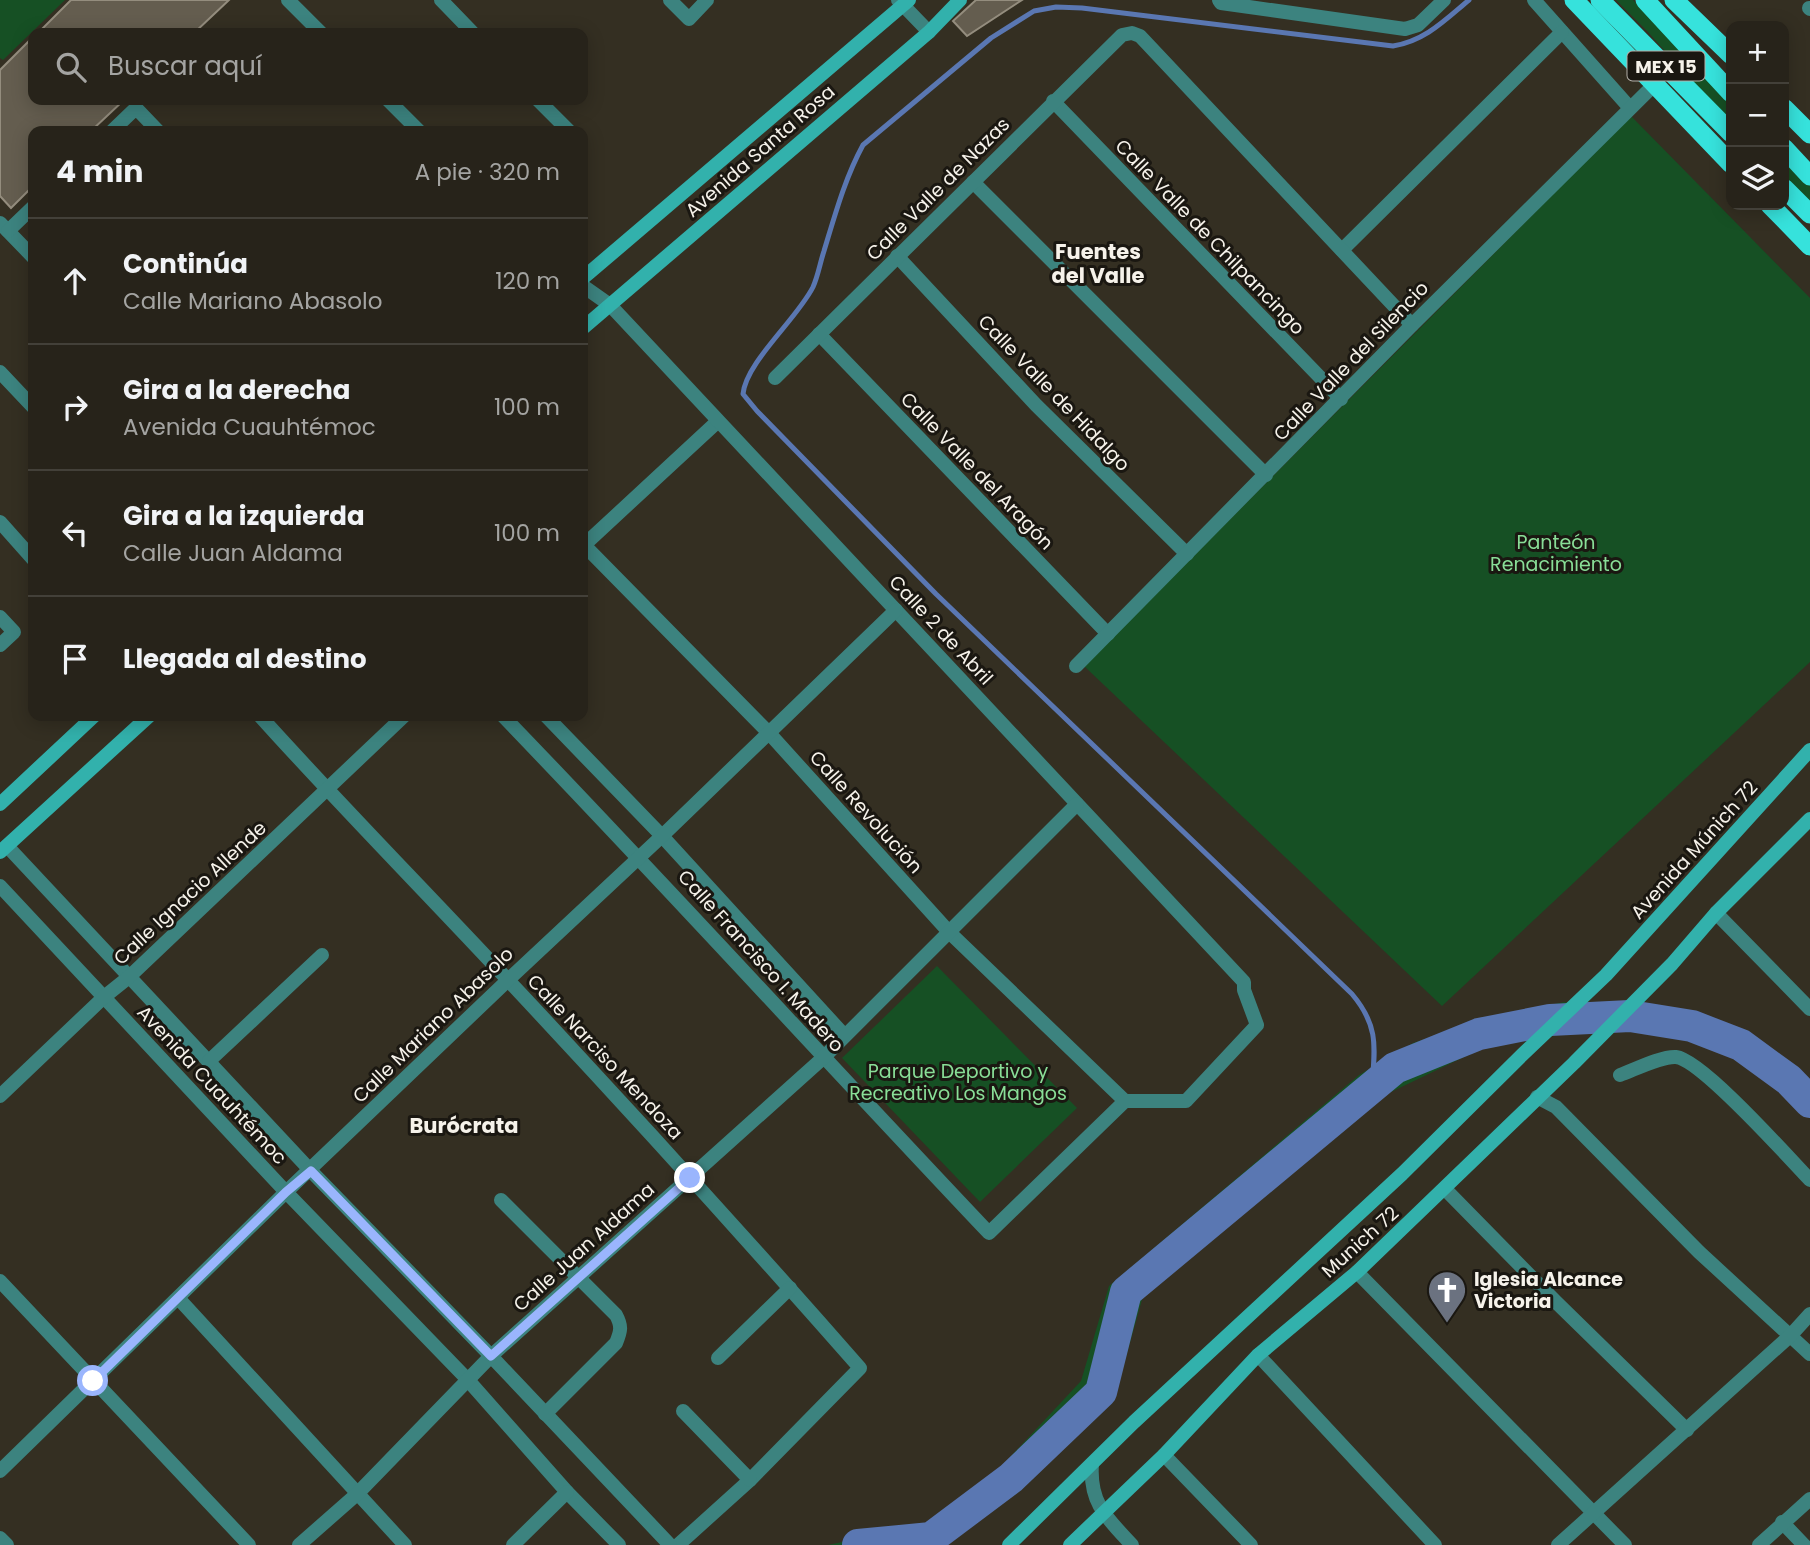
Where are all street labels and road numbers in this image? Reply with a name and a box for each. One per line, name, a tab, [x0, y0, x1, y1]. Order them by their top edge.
road number: MEX 15	[1628, 52, 1704, 80]
street label: Avenida Santa Rosa	[679, 78, 841, 224]
street label: Calle Valle de Nazas	[860, 111, 1016, 267]
street label: Calle Valle de Chilpancingo	[1109, 133, 1311, 341]
street label: Calle Valle del Silencio	[1267, 275, 1435, 447]
street label: Calle Valle de Hidalgo	[972, 309, 1136, 477]
street label: Calle Valle del Aragón	[894, 386, 1060, 556]
street label: Calle 2 de Abril	[883, 569, 999, 691]
street label: Calle Revolución	[803, 745, 929, 879]
street label: Avenida Múnich 72	[1624, 775, 1764, 925]
street label: Calle Ignacio Allende	[108, 815, 272, 971]
street label: Calle Francisco I. Madero	[672, 864, 850, 1058]
street label: Calle Mariano Abasolo	[347, 941, 519, 1109]
street label: Calle Narciso Mendoza	[521, 968, 689, 1146]
street label: Avenida Cuauhtémoc	[131, 999, 293, 1171]
street label: Calle Juan Aldama	[507, 1176, 661, 1318]
street label: Munich 72	[1316, 1200, 1405, 1284]

